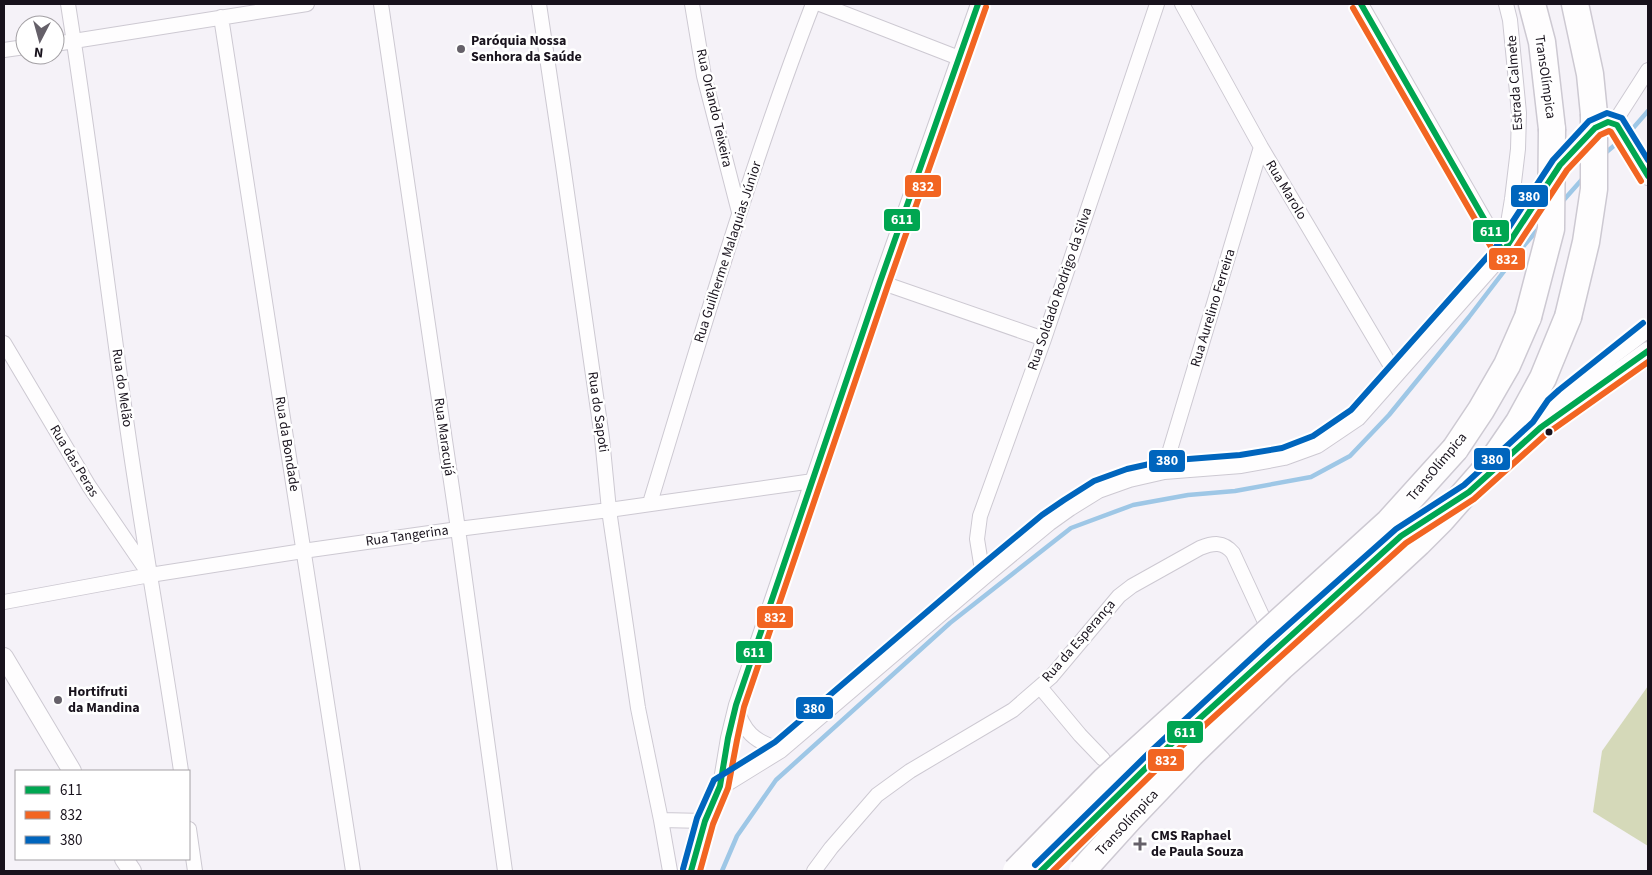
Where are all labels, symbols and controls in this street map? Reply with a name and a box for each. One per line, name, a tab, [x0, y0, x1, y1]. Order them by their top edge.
north arrow	[15, 15, 65, 65]
place label: Paróquia Nossa Senhora da Saúde	[471, 31, 582, 67]
street label: TransOlímpica	[1529, 34, 1561, 120]
street label: Estrada Calmete	[1502, 35, 1528, 131]
text: N	[33, 42, 44, 62]
marker: Paróquia Nossa Senhora da Saúde	[455, 43, 467, 55]
street label: Rua Orlando Teixeira	[691, 47, 737, 169]
street label: Rua Marolo	[1260, 157, 1312, 223]
street label: Rua Guilherme Malaquias Júnior	[689, 159, 767, 345]
line badge: 832	[904, 174, 942, 198]
text: 832	[912, 177, 934, 197]
line badge: 380	[1510, 184, 1549, 208]
text: 380	[1518, 187, 1540, 207]
street label: Rua Soldado Rodrigo da Silva	[1023, 205, 1097, 373]
line badge: 611	[883, 208, 921, 232]
text: 611	[891, 210, 913, 230]
line badge: 611	[1472, 219, 1510, 243]
text: 611	[1480, 222, 1502, 242]
street label: Rua Aurelino Ferreira	[1186, 246, 1240, 370]
line badge: 832	[1488, 247, 1526, 271]
text: 832	[1496, 250, 1518, 270]
street label: Rua do Melão	[107, 348, 137, 428]
street label: Rua do Sapoti	[582, 370, 614, 454]
street label: Rua da Bondade	[270, 395, 304, 493]
street label: Rua Maracujá	[429, 397, 459, 477]
street label: Rua das Peras	[45, 421, 103, 501]
unlabelled marker	[1544, 427, 1554, 437]
street label: TransOlímpica	[1402, 428, 1472, 506]
line badge: 380	[1473, 447, 1511, 471]
line badge: 380	[1148, 449, 1186, 473]
text: 380	[1481, 450, 1503, 470]
text: 380	[1156, 451, 1178, 471]
street label: Rua Tangerina	[364, 520, 450, 552]
street label: Rua da Esperança	[1037, 595, 1121, 687]
line badge: 832	[756, 605, 794, 629]
text: 832	[764, 608, 786, 628]
line badge: 611	[735, 640, 773, 664]
text: 611	[743, 643, 765, 663]
place label: Hortifruti da Mandina	[68, 682, 140, 718]
marker: Hortifruti da Mandina	[52, 694, 64, 706]
line badge: 380	[795, 696, 834, 720]
text: 380	[803, 699, 825, 719]
line badge: 611	[1166, 720, 1204, 744]
text: 611	[1174, 723, 1196, 743]
line badge: 832	[1147, 748, 1185, 772]
text: 832	[1155, 751, 1177, 771]
legend	[15, 770, 190, 860]
text: 611	[60, 780, 82, 801]
street label: TransOlímpica	[1091, 785, 1163, 861]
text: 832	[60, 805, 82, 826]
place label: CMS Raphael de Paula Souza	[1151, 826, 1244, 862]
text: 380	[60, 830, 82, 851]
marker: CMS Raphael de Paula Souza	[1133, 837, 1147, 851]

